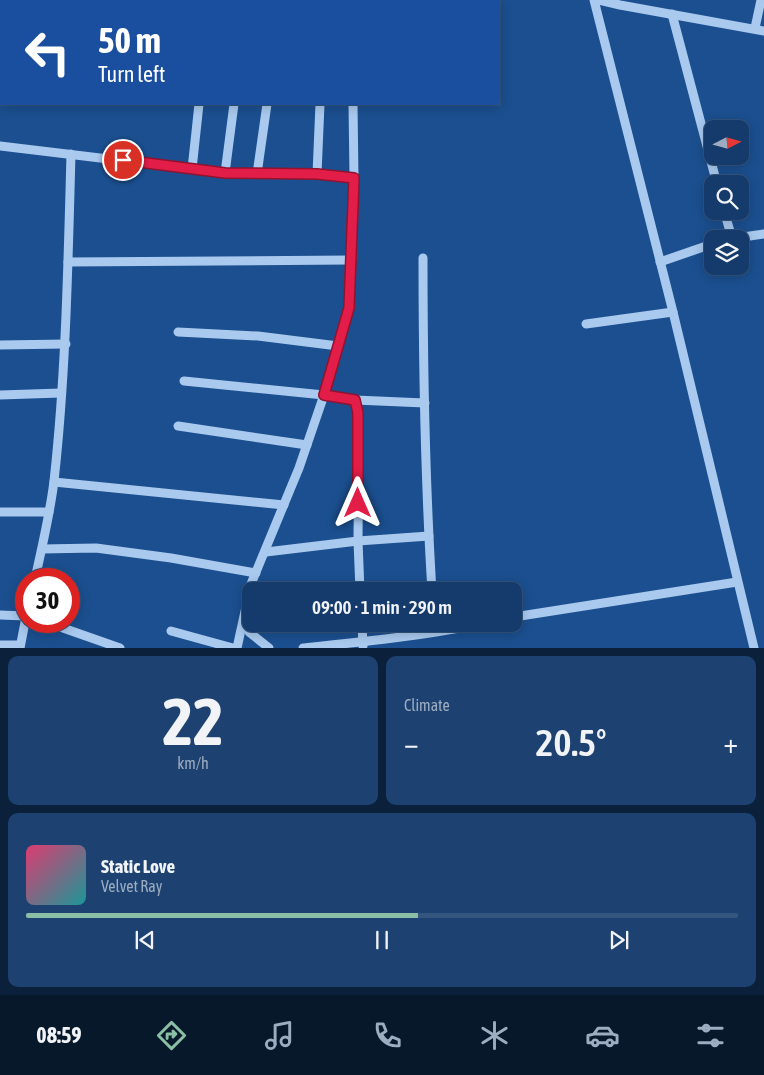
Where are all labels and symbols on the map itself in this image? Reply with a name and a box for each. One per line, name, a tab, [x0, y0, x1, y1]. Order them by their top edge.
north arrow	[704, 120, 749, 165]
pin	[102, 139, 144, 181]
position arrow	[331, 476, 383, 528]
speed limit sign: 30	[15, 568, 80, 633]

